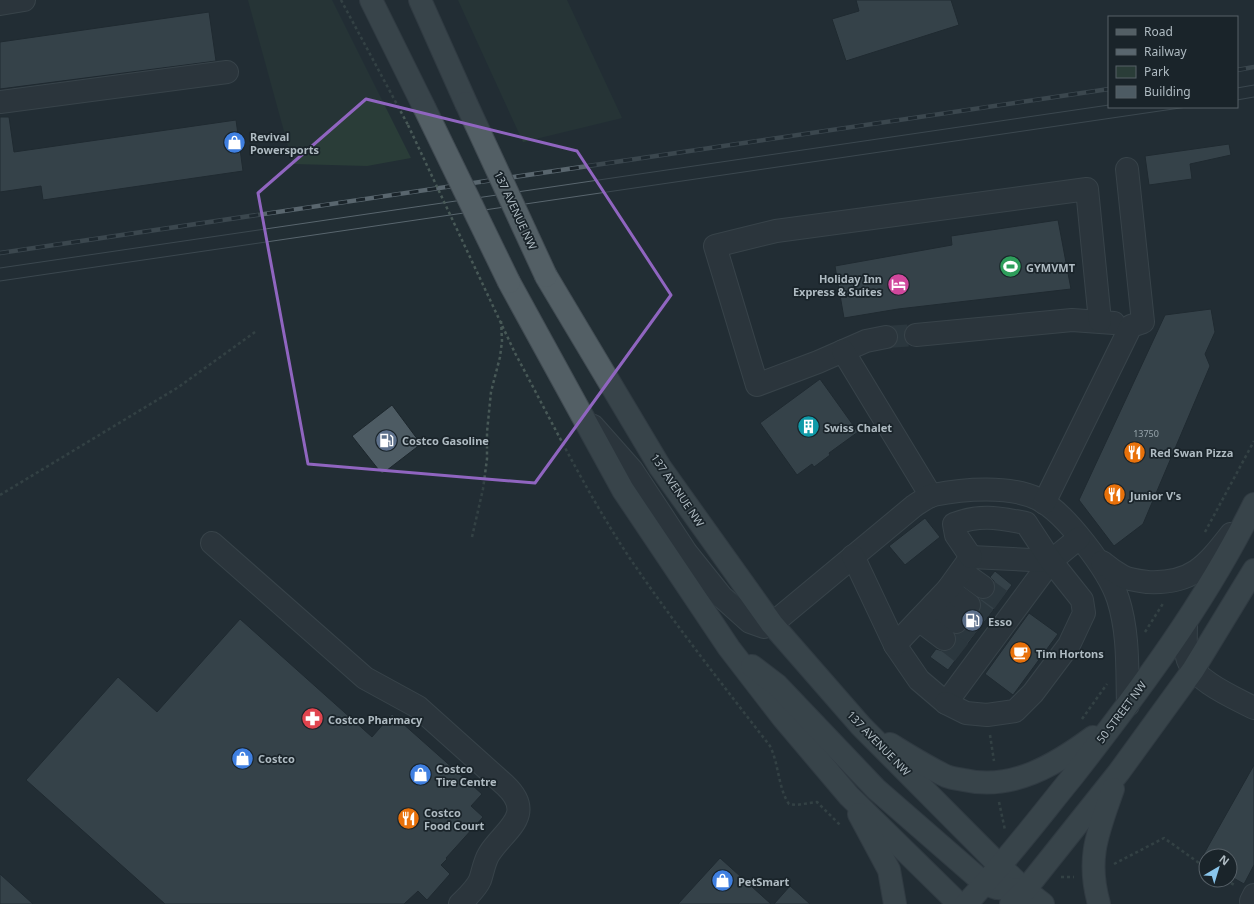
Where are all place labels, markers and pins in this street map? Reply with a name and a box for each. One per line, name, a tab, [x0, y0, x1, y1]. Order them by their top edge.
shop icon: Revival Powersports	[221, 129, 247, 155]
place label: Revival Powersports	[250, 129, 319, 157]
sports icon: GYMVMT	[998, 254, 1024, 280]
place label: GYMVMT	[1026, 260, 1076, 275]
place label: Holiday Inn Express & Suites	[793, 271, 882, 299]
hotel icon: Holiday Inn Express & Suites	[885, 271, 911, 297]
building icon: Swiss Chalet	[796, 414, 822, 440]
place label: Swiss Chalet	[824, 420, 892, 435]
fuel station icon: Costco Gasoline	[374, 427, 400, 453]
place label: Costco Gasoline	[402, 433, 489, 448]
restaurant icon: Red Swan Pizza	[1122, 439, 1148, 465]
place label: Red Swan Pizza	[1150, 445, 1233, 460]
restaurant icon: Junior V's	[1102, 482, 1128, 508]
place label: Junior V's	[1129, 488, 1182, 503]
fuel station icon: Esso	[959, 608, 985, 634]
place label: Esso	[988, 614, 1012, 629]
cafe icon: Tim Hortons	[1008, 640, 1034, 666]
place label: Tim Hortons	[1036, 646, 1104, 661]
pharmacy icon: Costco Pharmacy	[299, 706, 325, 732]
place label: Costco Pharmacy	[328, 712, 423, 727]
shop icon: Costco	[230, 745, 256, 771]
place label: Costco	[258, 751, 295, 766]
shop icon: Costco Tire Centre	[408, 761, 434, 787]
place label: Costco Tire Centre	[436, 761, 497, 789]
restaurant icon: Costco Food Court	[396, 805, 422, 831]
place label: Costco Food Court	[424, 805, 485, 833]
shop icon: PetSmart	[709, 868, 735, 894]
place label: PetSmart	[738, 874, 789, 889]

